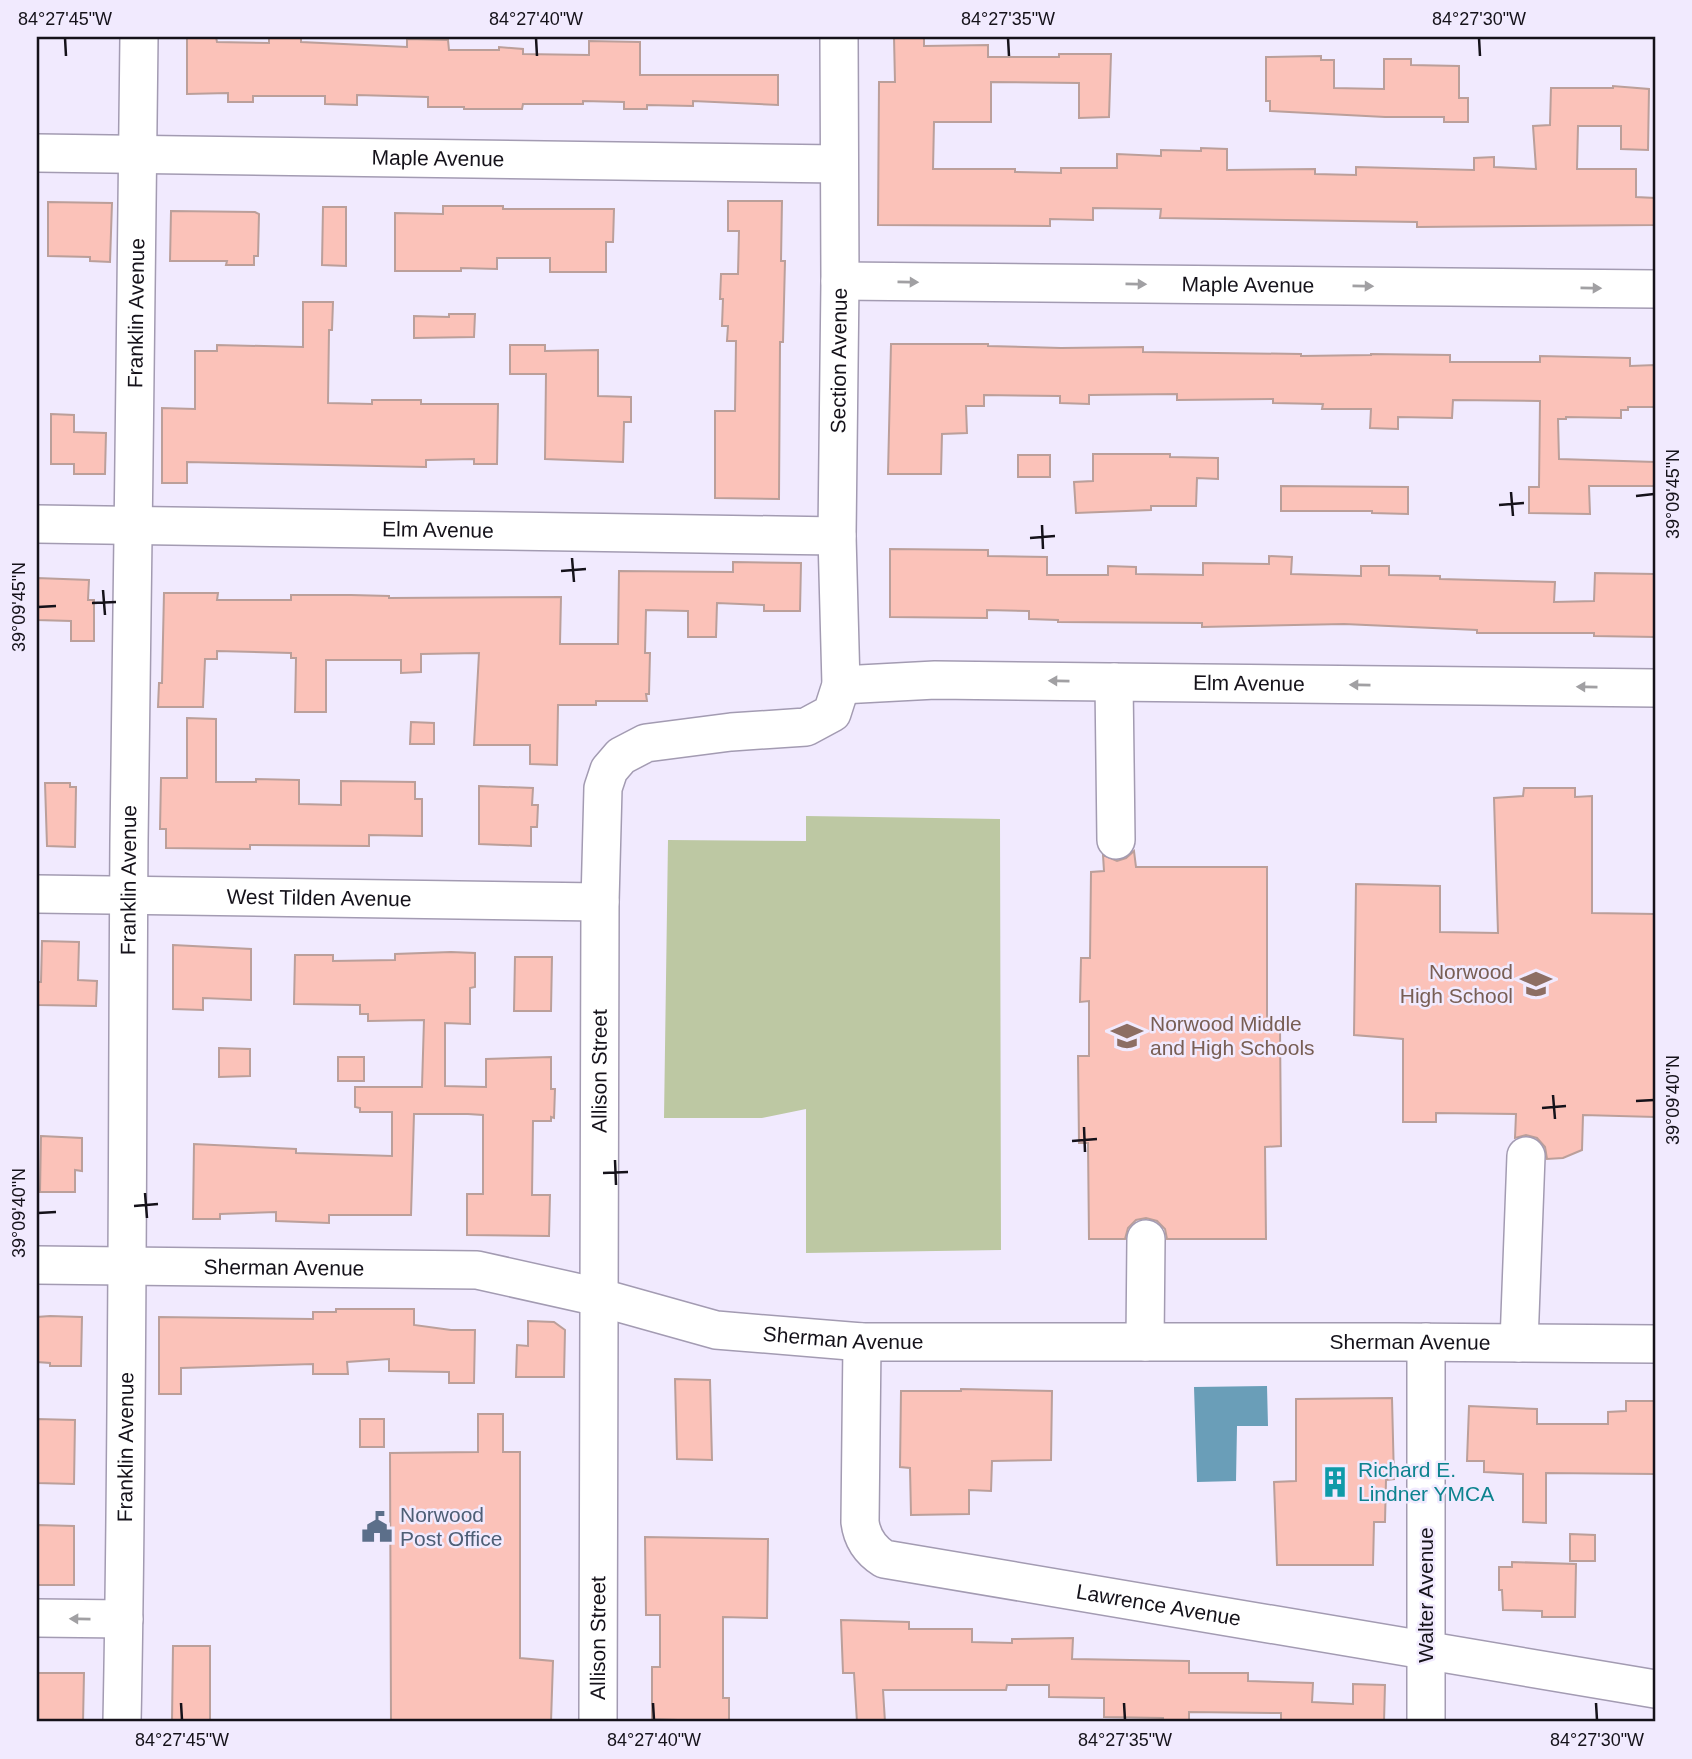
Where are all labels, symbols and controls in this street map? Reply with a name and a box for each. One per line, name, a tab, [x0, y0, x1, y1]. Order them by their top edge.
text: 84°27'45"W	[18, 9, 112, 29]
text: 84°27'40"W	[489, 9, 583, 29]
text: 84°27'35"W	[961, 9, 1055, 29]
text: 84°27'30"W	[1432, 9, 1526, 29]
street label: Maple Avenue	[371, 146, 505, 170]
street label: Franklin Avenue	[123, 238, 148, 388]
street label: Maple Avenue	[1181, 272, 1315, 297]
one-way arrow	[898, 276, 920, 288]
one-way arrow	[1125, 278, 1147, 290]
one-way arrow	[1352, 280, 1374, 292]
one-way arrow	[1580, 282, 1602, 294]
street label: Section Avenue	[826, 288, 851, 433]
text: 39°09'45"N	[1663, 449, 1683, 539]
street label: Elm Avenue	[382, 517, 494, 542]
text: 39°09'45"N	[9, 562, 29, 652]
street label: Elm Avenue	[1193, 671, 1305, 695]
one-way arrow	[1047, 675, 1069, 687]
one-way arrow	[1348, 679, 1370, 690]
one-way arrow	[1576, 682, 1598, 693]
street label: Franklin Avenue	[116, 805, 140, 955]
street label: West Tilden Avenue	[226, 885, 412, 910]
place label: Norwood High School	[1400, 960, 1513, 1007]
school or university icon: Norwood High School	[1519, 967, 1553, 1001]
street label: Allison Street	[587, 1009, 611, 1133]
place label: Norwood Middle and High Schools	[1150, 1012, 1315, 1059]
school or university icon: Norwood Middle and High Schools	[1110, 1019, 1144, 1053]
text: 39°09'40"N	[1663, 1055, 1683, 1145]
text: 39°09'40"N	[9, 1168, 29, 1258]
street label: Sherman Avenue	[203, 1255, 365, 1280]
street label: Sherman Avenue	[762, 1322, 923, 1353]
street label: Sherman Avenue	[1330, 1330, 1490, 1354]
street label: Franklin Avenue	[113, 1372, 137, 1522]
place label: Richard E. Lindner YMCA	[1358, 1458, 1494, 1505]
building icon: Richard E. Lindner YMCA	[1318, 1465, 1352, 1499]
place label: Norwood Post Office	[400, 1503, 502, 1550]
public building icon: Norwood Post Office	[360, 1510, 394, 1544]
street label: Walter Avenue	[1414, 1527, 1437, 1663]
street label: Allison Street	[586, 1576, 609, 1700]
street label: Lawrence Avenue	[1075, 1580, 1243, 1630]
one-way arrow	[69, 1613, 91, 1625]
text: 84°27'45"W	[135, 1730, 229, 1750]
text: 84°27'40"W	[607, 1730, 701, 1750]
text: 84°27'35"W	[1078, 1730, 1172, 1750]
text: 84°27'30"W	[1550, 1730, 1644, 1750]

